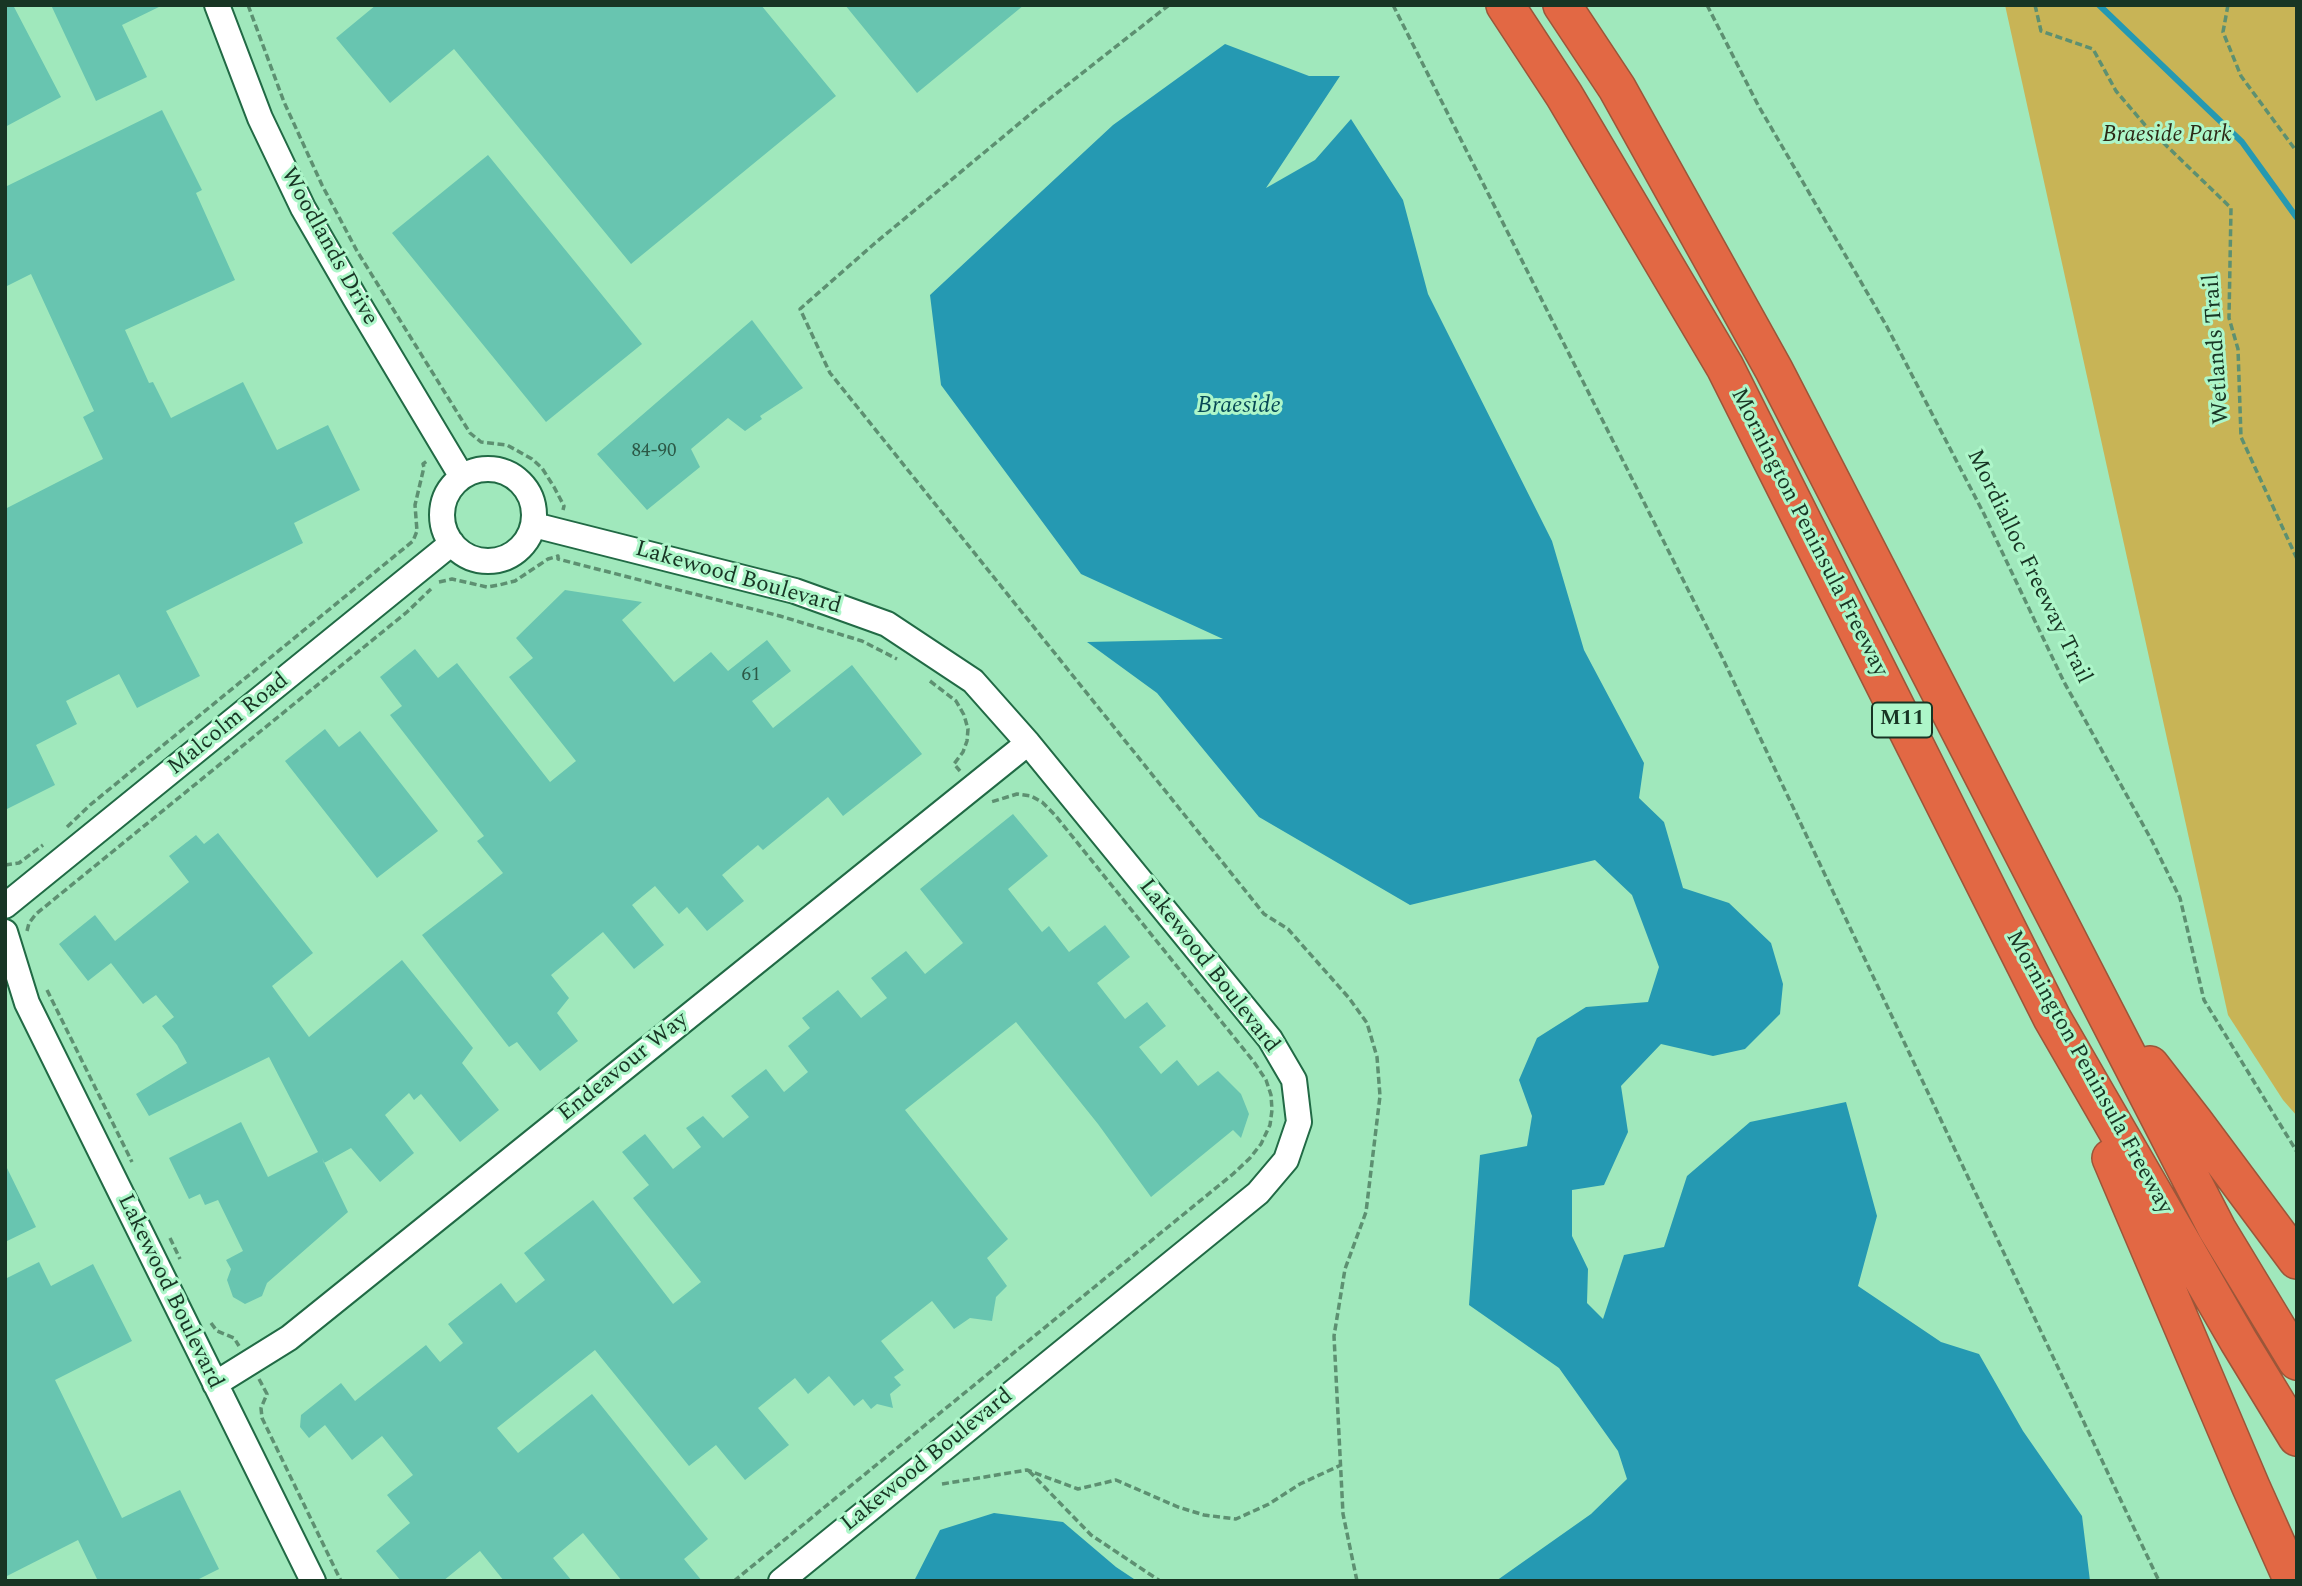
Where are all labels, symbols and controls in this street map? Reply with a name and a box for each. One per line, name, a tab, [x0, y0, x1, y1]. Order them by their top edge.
park label: Braeside Park	[2102, 122, 2232, 150]
street label: Woodlands Drive	[273, 163, 383, 331]
street label: Wetlands Trail	[2199, 273, 2237, 425]
street label: Mornington Peninsula Freeway	[1723, 384, 1893, 682]
water label: Braeside	[1197, 393, 1281, 421]
house number: 84-90	[631, 441, 677, 463]
street label: Mordialloc Freeway Trail	[1959, 445, 2097, 689]
street label: Lakewood Boulevard	[632, 536, 844, 622]
house number: 61	[742, 665, 760, 687]
street label: Malcolm Road	[163, 668, 295, 782]
road number: M11	[1872, 702, 1932, 738]
street label: Lakewood Boulevard	[1132, 875, 1284, 1059]
street label: Mornington Peninsula Freeway	[1998, 926, 2178, 1220]
street label: Endeavour Way	[553, 1007, 695, 1129]
street label: Lakewood Boulevard	[110, 1190, 228, 1394]
street label: Lakewood Boulevard	[837, 1383, 1019, 1539]

